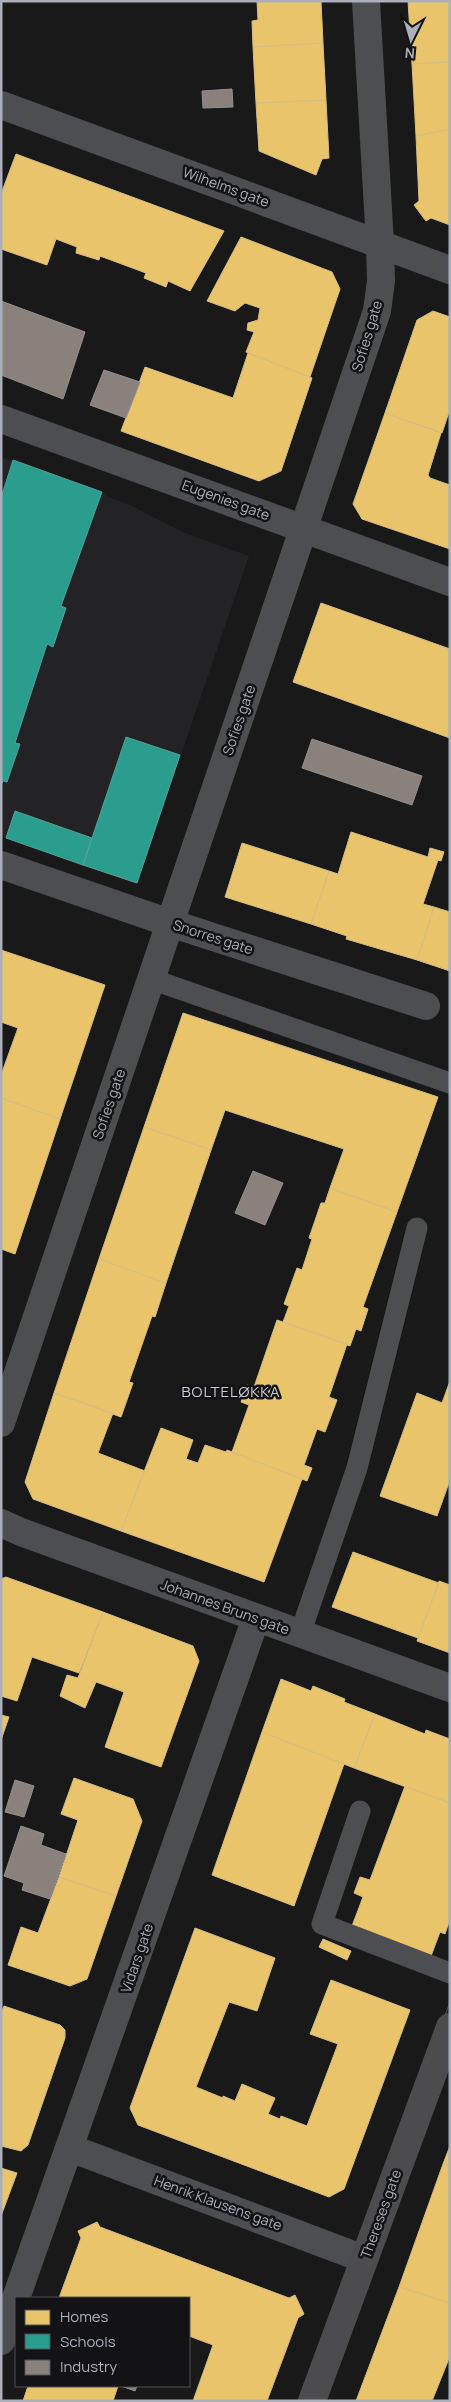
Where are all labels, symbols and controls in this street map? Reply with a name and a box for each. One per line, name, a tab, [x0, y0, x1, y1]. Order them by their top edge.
north arrow	[386, 15, 436, 65]
text: N	[404, 44, 416, 63]
street label: Wilhelms gate	[180, 162, 272, 211]
street label: Sofies gate	[347, 298, 386, 374]
street label: Eugenies gate	[180, 475, 273, 524]
street label: Sofies gate	[218, 682, 259, 758]
street label: Snorres gate	[171, 915, 256, 958]
street label: Sofies gate	[88, 1066, 129, 1142]
district label: BOLTELØKKA	[181, 1381, 281, 1402]
street label: Johannes Bruns gate	[158, 1574, 292, 1639]
street label: Vidars gate	[116, 1921, 157, 1995]
street label: Thereses gate	[356, 2167, 405, 2261]
street label: Henrik Klausens gate	[152, 2171, 285, 2235]
legend	[15, 2297, 190, 2387]
text: Homes	[60, 2306, 109, 2327]
text: Schools	[60, 2331, 116, 2352]
text: Industry	[60, 2356, 117, 2377]

